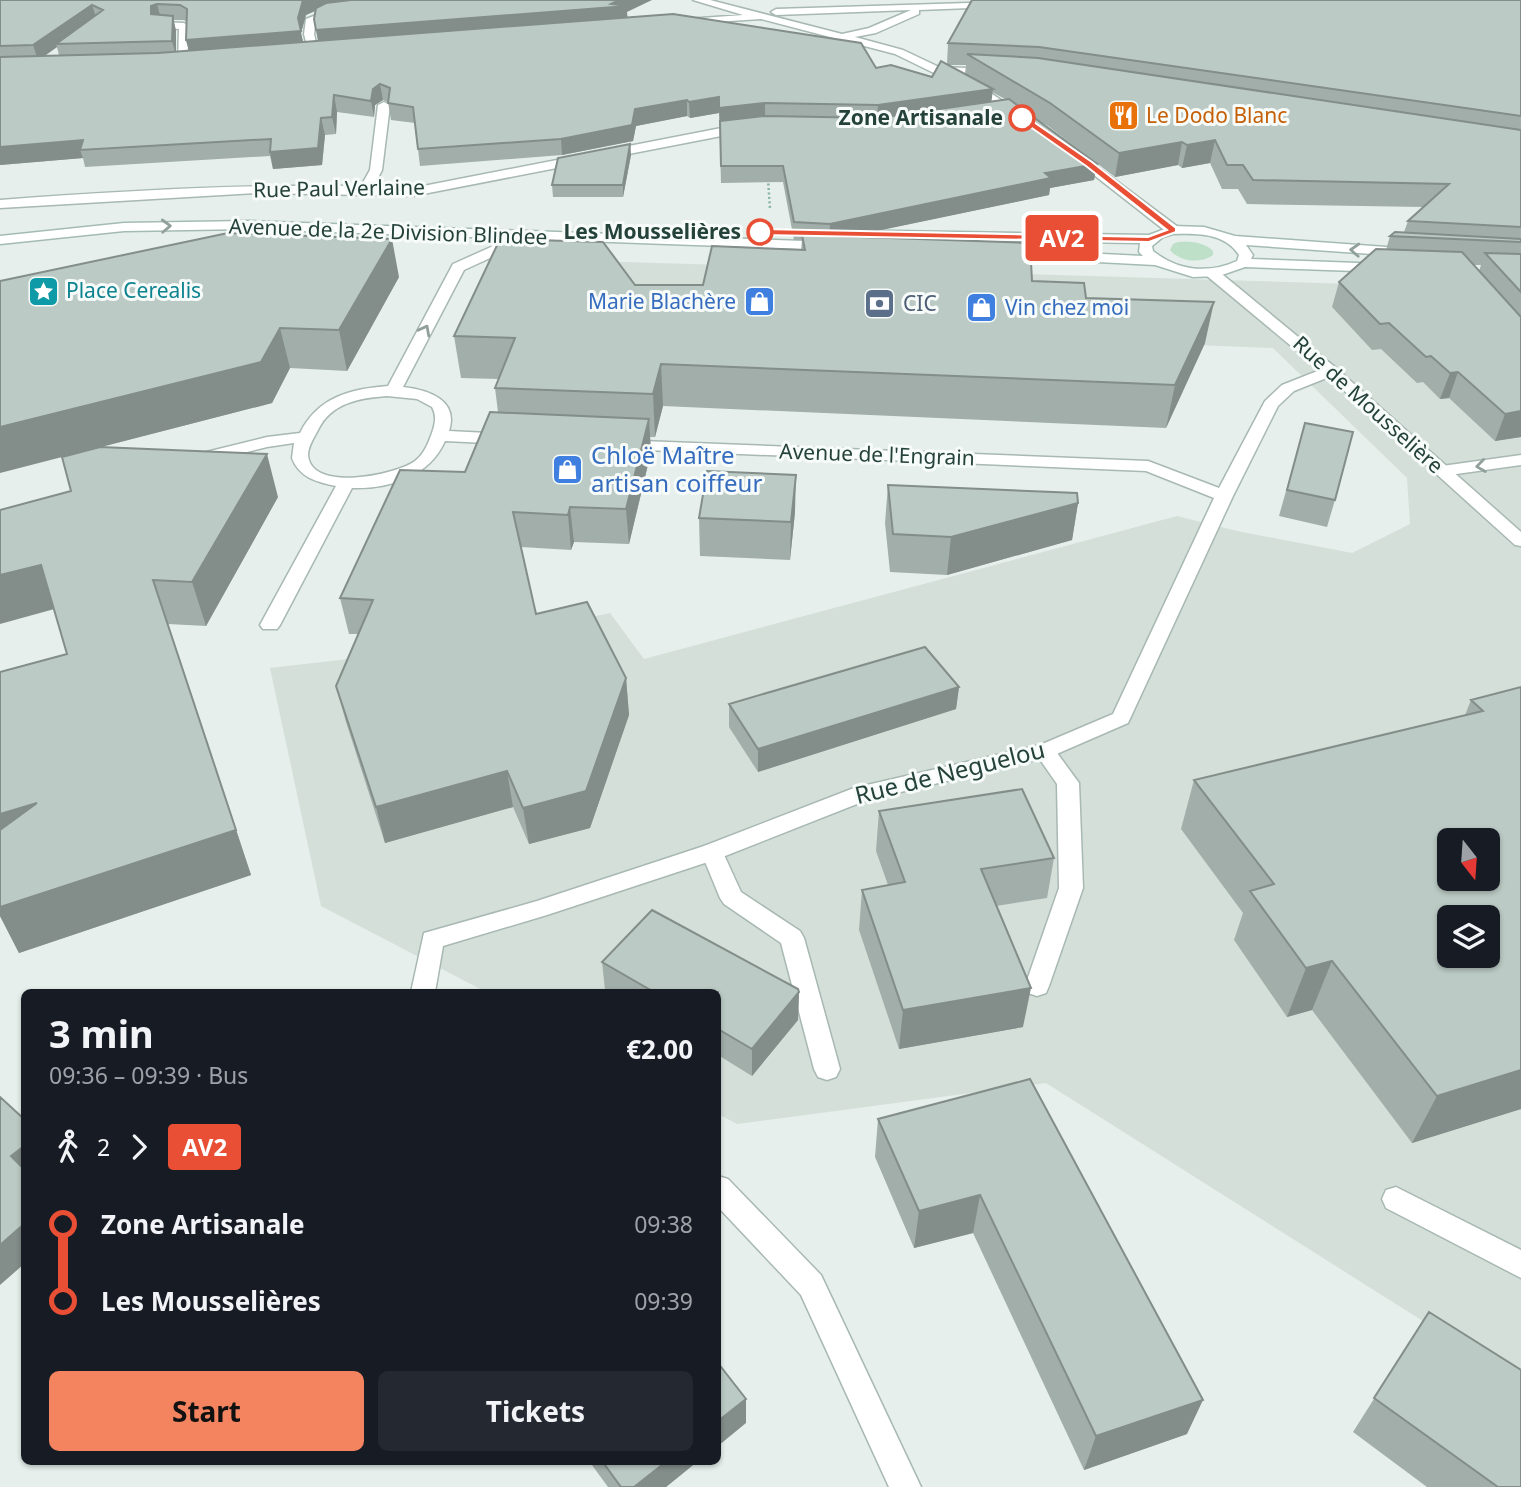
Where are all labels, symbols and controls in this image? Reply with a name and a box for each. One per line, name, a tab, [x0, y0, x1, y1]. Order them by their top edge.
restaurant icon: Le Dodo Blanc	[1106, 99, 1140, 133]
place label: Le Dodo Blanc	[1146, 101, 1287, 129]
place label: Zone Artisanale	[839, 103, 1003, 131]
marker: Zone Artisanale	[1009, 105, 1035, 131]
street label: Rue Paul Verlaine	[253, 173, 425, 203]
street label: Avenue de la 2e Division Blindee	[228, 211, 548, 251]
line badge: AV2	[1022, 215, 1102, 261]
place label: Les Mousselières	[563, 217, 741, 245]
one-way arrow	[161, 218, 171, 234]
marker: Les Mousselières	[747, 219, 773, 245]
text: AV2	[1040, 221, 1084, 254]
one-way arrow	[1349, 243, 1360, 258]
place icon: Place Cerealis	[26, 274, 60, 308]
place label: Place Cerealis	[66, 276, 201, 304]
shop icon: Marie Blachère	[742, 285, 776, 319]
place label: Marie Blachère	[588, 287, 736, 315]
bank icon: CIC	[863, 287, 897, 321]
place label: CIC	[903, 289, 937, 317]
shop icon: Vin chez moi	[965, 291, 999, 325]
place label: Vin chez moi	[1005, 293, 1129, 321]
one-way arrow	[417, 325, 431, 338]
street label: Rue de Mousselière	[1288, 329, 1450, 479]
street label: Avenue de l'Engrain	[779, 437, 975, 471]
place label: Chloë Maître artisan coiffeur	[591, 438, 762, 499]
shop icon: Chloë Maître artisan coiffeur	[551, 453, 585, 487]
one-way arrow	[1476, 458, 1487, 473]
street label: Rue de Neguelou	[851, 732, 1048, 811]
north arrow	[1437, 828, 1500, 891]
map controls	[1437, 828, 1500, 968]
button: layers	[1437, 905, 1500, 968]
text: 3 min	[49, 1007, 154, 1059]
text: €2.00	[626, 1031, 693, 1067]
text: 09:36 – 09:39 · Bus	[49, 1059, 248, 1091]
icon: walk	[49, 1128, 87, 1166]
icon: forward	[120, 1128, 158, 1166]
text: AV2	[182, 1130, 227, 1163]
text: 2	[97, 1131, 110, 1163]
text: Zone Artisanale	[101, 1206, 305, 1242]
text: 09:38	[634, 1208, 693, 1240]
text: Les Mousselières	[101, 1283, 321, 1319]
text: 09:39	[634, 1285, 693, 1317]
button: Start	[49, 1371, 364, 1451]
button: Tickets	[378, 1371, 693, 1451]

